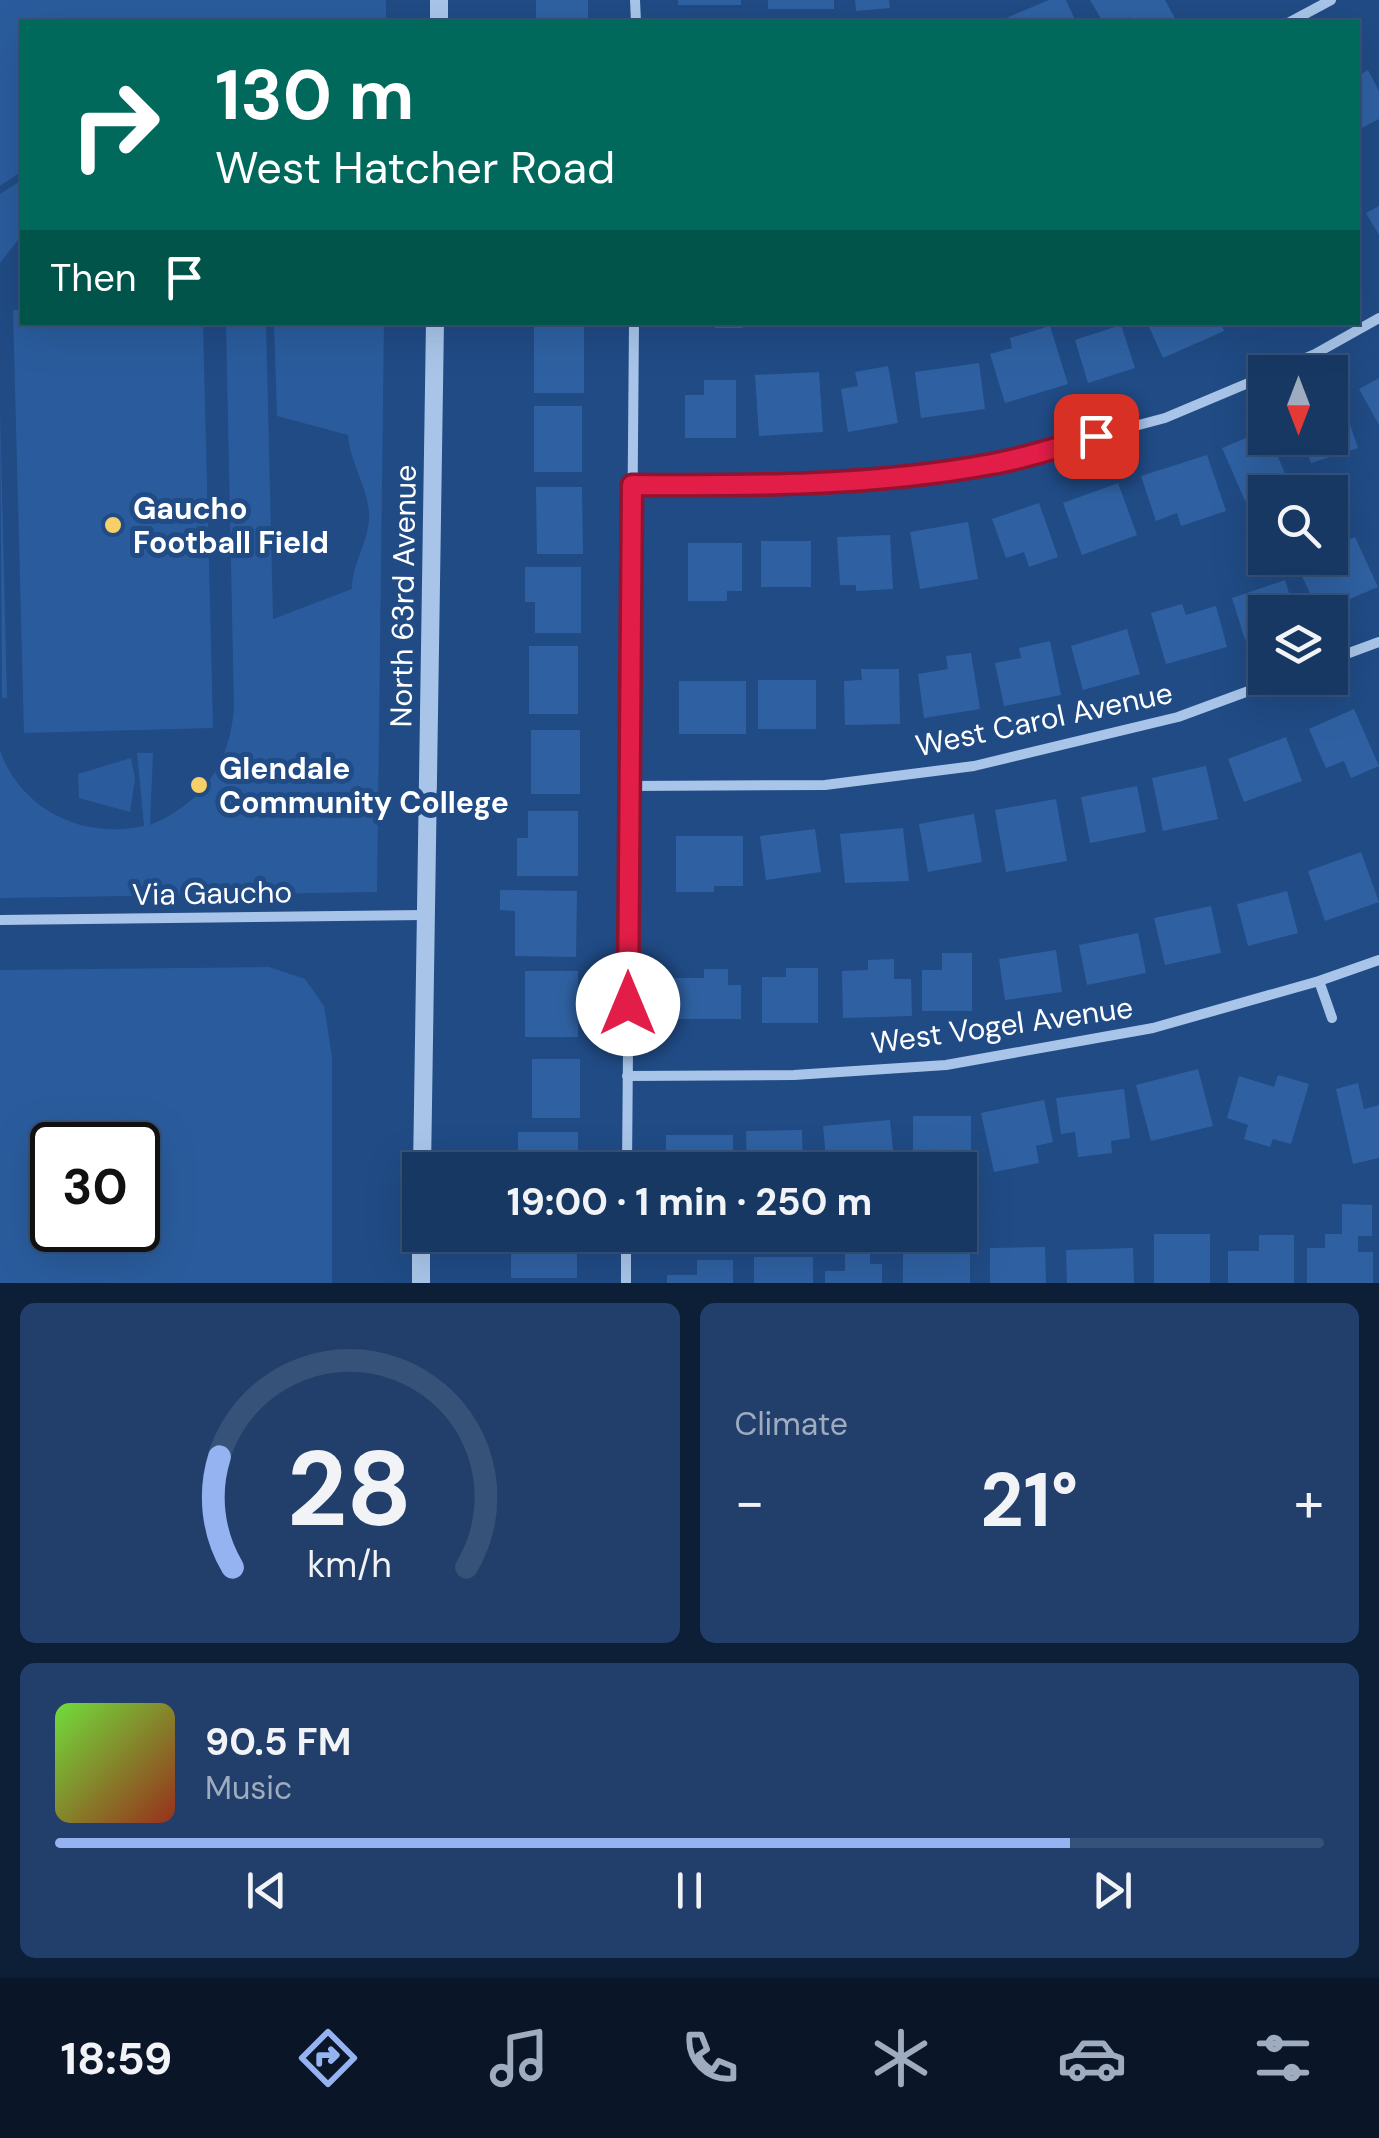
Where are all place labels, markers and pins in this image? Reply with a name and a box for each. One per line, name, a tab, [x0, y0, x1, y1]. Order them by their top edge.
pin	[1054, 394, 1139, 479]
place label: Gaucho Football Field	[133, 489, 329, 562]
marker: Gaucho Football Field	[102, 514, 124, 536]
place label: Glendale Community College	[219, 749, 509, 822]
marker: Glendale Community College	[188, 774, 210, 796]

